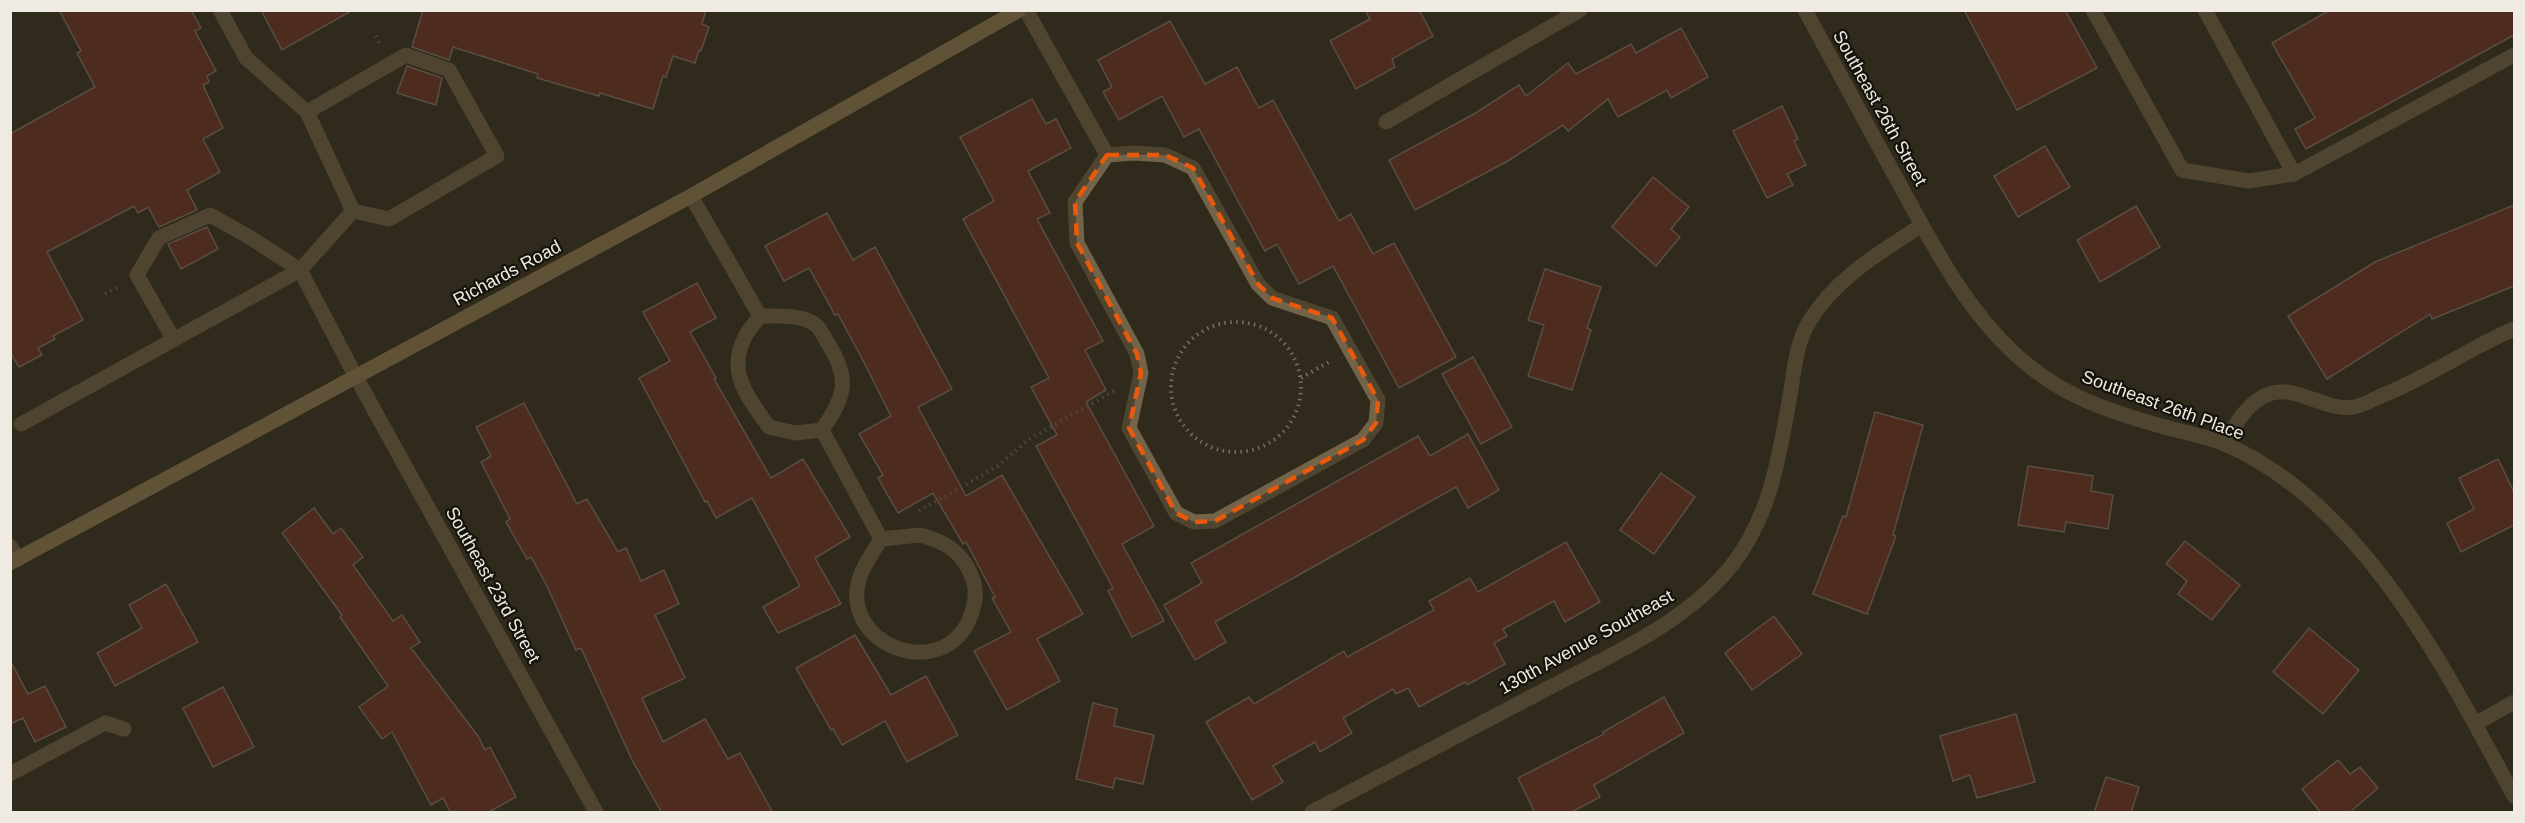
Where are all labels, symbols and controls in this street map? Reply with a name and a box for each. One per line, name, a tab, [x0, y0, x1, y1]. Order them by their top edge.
street label: Southeast 26th Street	[1829, 27, 1931, 189]
street label: Richards Road	[450, 236, 564, 310]
street label: Southeast 26th Place	[2079, 366, 2247, 444]
street label: Southeast 23rd Street	[442, 504, 544, 666]
street label: 130th Avenue Southeast	[1496, 586, 1676, 698]

